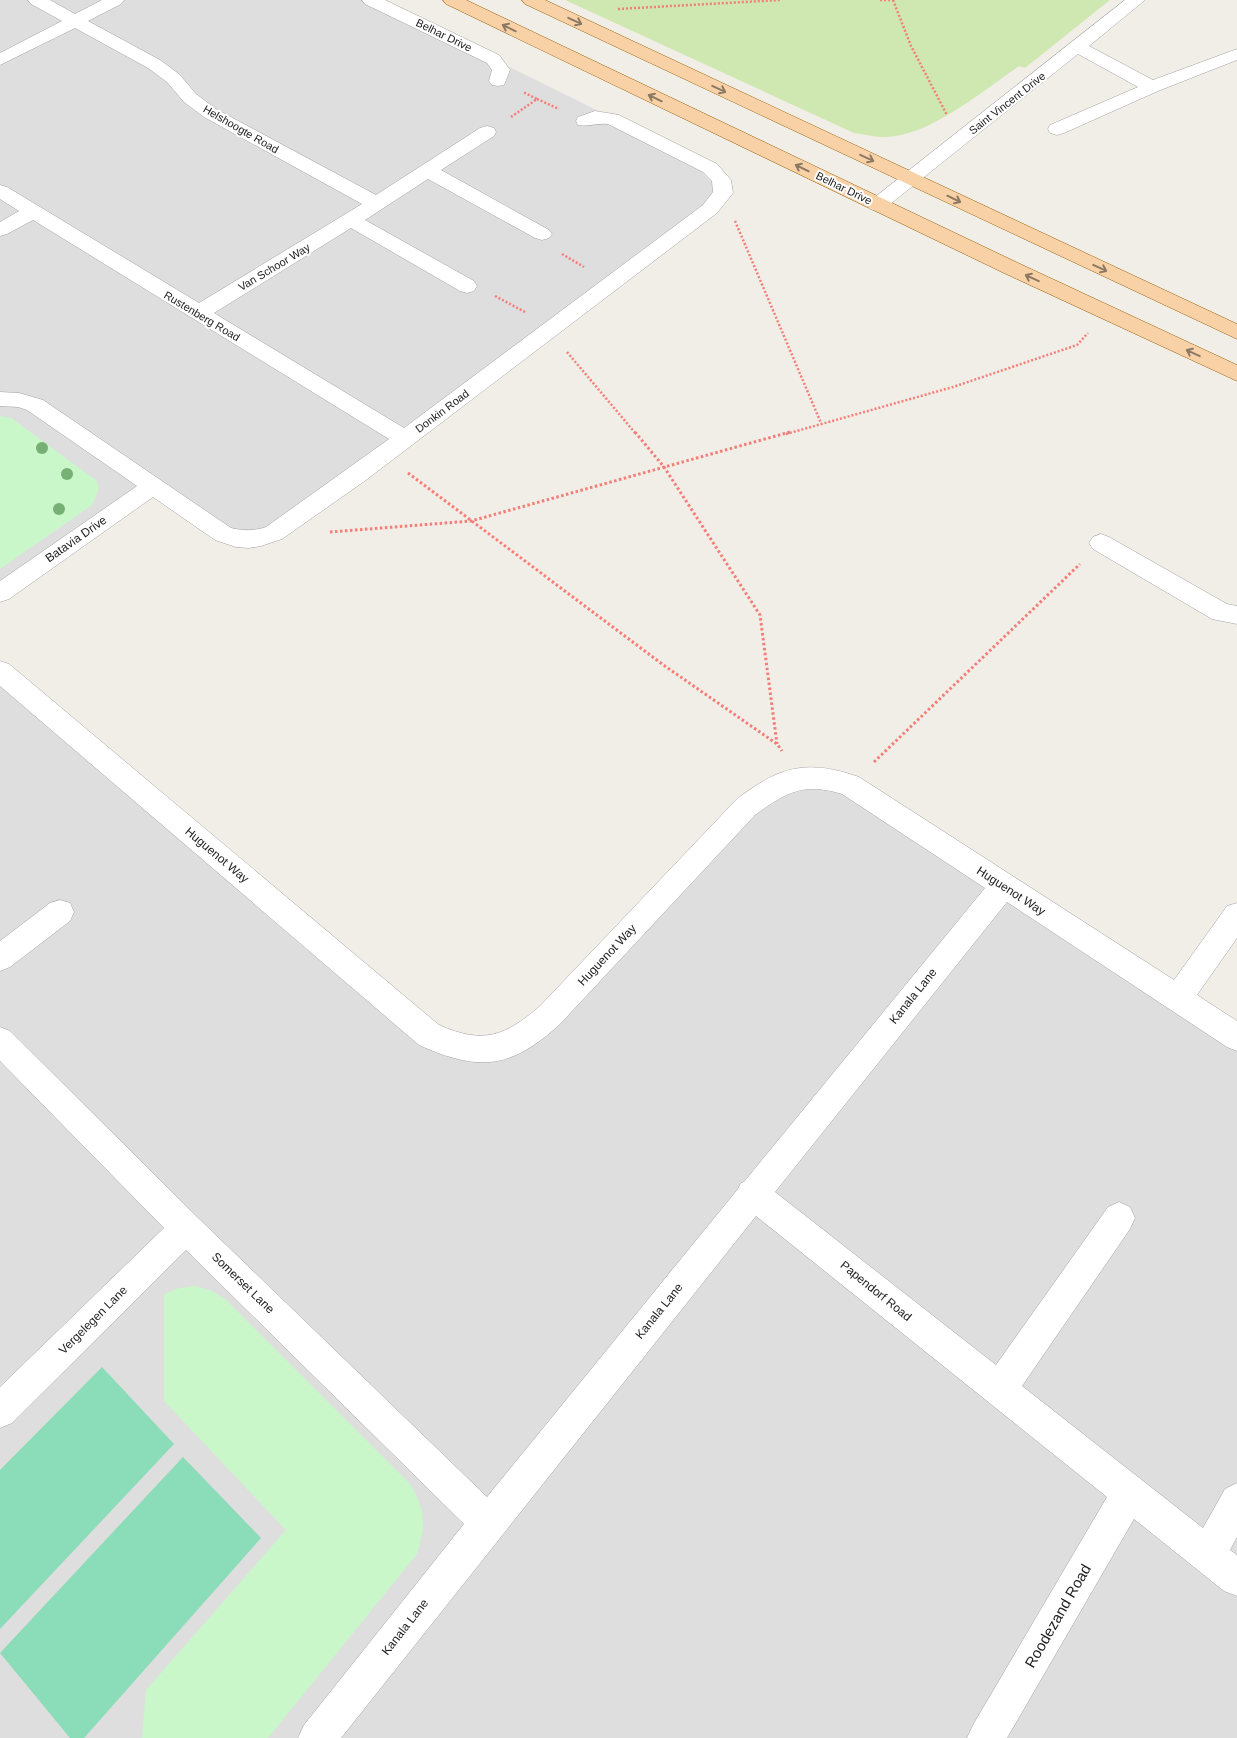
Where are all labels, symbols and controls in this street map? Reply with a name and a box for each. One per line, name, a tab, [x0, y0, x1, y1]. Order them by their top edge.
street label: Belhar Drive	[414, 16, 474, 54]
one-way arrow	[567, 17, 582, 26]
one-way arrow	[502, 22, 517, 32]
street label: Saint Vincent Drive	[967, 70, 1047, 136]
one-way arrow	[712, 84, 727, 94]
one-way arrow	[648, 93, 663, 102]
street label: Helshoogte Road	[201, 103, 281, 155]
one-way arrow	[859, 153, 874, 163]
one-way arrow	[795, 163, 810, 173]
street label: Belhar Drive	[814, 169, 874, 207]
one-way arrow	[946, 195, 961, 205]
street label: Van Schoor Way	[236, 241, 312, 293]
one-way arrow	[1092, 263, 1107, 273]
one-way arrow	[1025, 273, 1040, 282]
street label: Rustenberg Road	[162, 289, 242, 343]
one-way arrow	[1186, 348, 1201, 357]
street label: Donkin Road	[413, 387, 471, 435]
street label: Batavia Drive	[43, 513, 110, 565]
street label: Huguenot Way	[182, 824, 252, 886]
street label: Huguenot Way	[974, 864, 1048, 918]
street label: Huguenot Way	[575, 921, 639, 989]
street label: Kanala Lane	[886, 965, 940, 1027]
street label: Somerset Lane	[209, 1250, 277, 1317]
street label: Papendorf Road	[838, 1258, 914, 1324]
street label: Kanala Lane	[632, 1280, 686, 1342]
street label: Vergelegen Lane	[56, 1283, 130, 1357]
street label: Roodezand Road	[1021, 1561, 1094, 1671]
street label: Kanala Lane	[379, 1596, 431, 1658]

